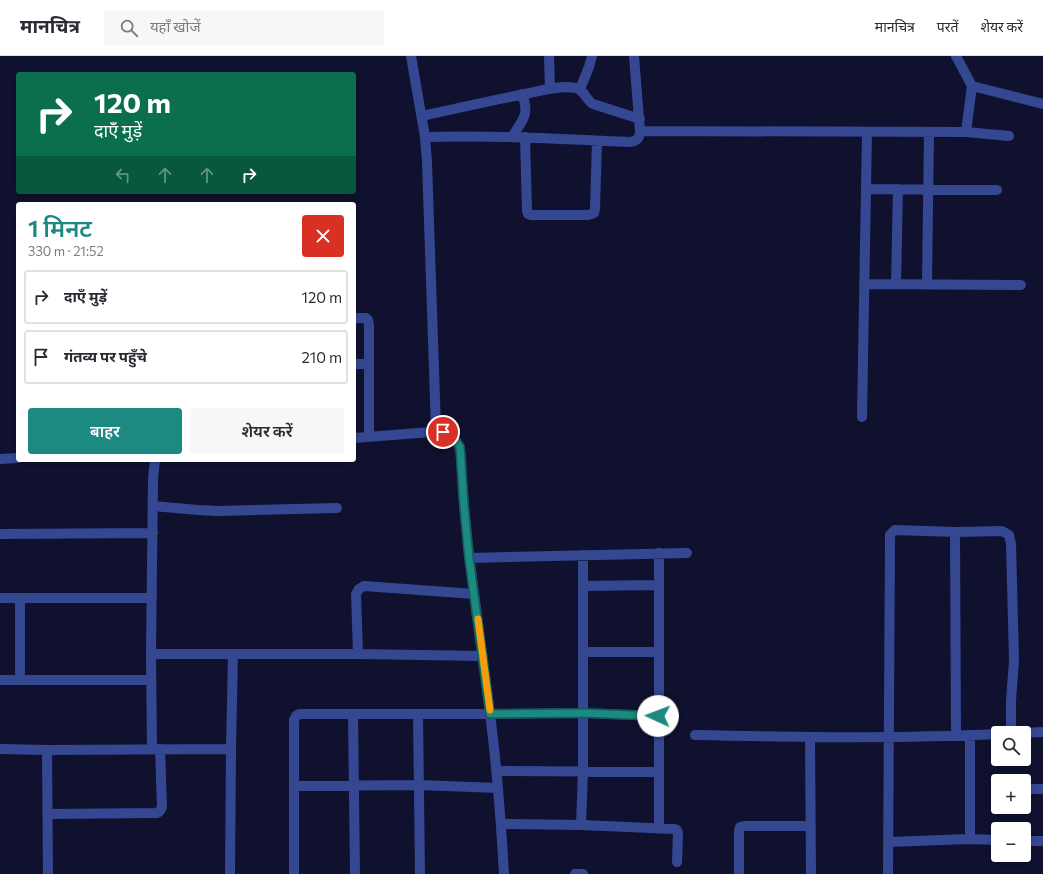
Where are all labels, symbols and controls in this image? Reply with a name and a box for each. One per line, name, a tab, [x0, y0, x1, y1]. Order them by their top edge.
search box	[104, 10, 384, 46]
text: मानचित्र	[20, 14, 80, 37]
icon: search	[118, 17, 140, 39]
text: यहाँ खोजें	[150, 17, 201, 35]
text: मानचित्र	[875, 18, 915, 35]
text: परतें	[937, 18, 958, 35]
text: शेयर करें	[980, 18, 1023, 35]
text: 120 m	[94, 85, 171, 119]
icon: right	[28, 88, 80, 140]
text: दाएँ मुड़ें	[94, 119, 142, 141]
icon: left	[112, 164, 134, 186]
icon: ahead	[154, 164, 176, 186]
icon: ahead	[196, 164, 218, 186]
icon: right	[238, 164, 260, 186]
text: 1 मिनट	[28, 213, 92, 242]
button: close	[302, 215, 344, 257]
text: 330 m · 21:52	[28, 243, 104, 259]
icon: right	[30, 286, 52, 308]
text: दाएँ मुड़ें	[64, 287, 107, 305]
text: 120 m	[302, 288, 342, 306]
icon: arrive	[30, 346, 52, 368]
text: गंतव्य पर पहुँचे	[64, 347, 147, 365]
text: 210 m	[302, 348, 342, 366]
button: बाहर	[28, 408, 182, 454]
button: शेयर करें	[190, 408, 344, 454]
pin	[426, 415, 460, 449]
icon: arrive	[432, 421, 454, 443]
position arrow	[637, 695, 679, 737]
map controls	[991, 726, 1031, 862]
button: search	[991, 726, 1031, 766]
button: +	[991, 774, 1031, 814]
button: −	[991, 822, 1031, 862]

